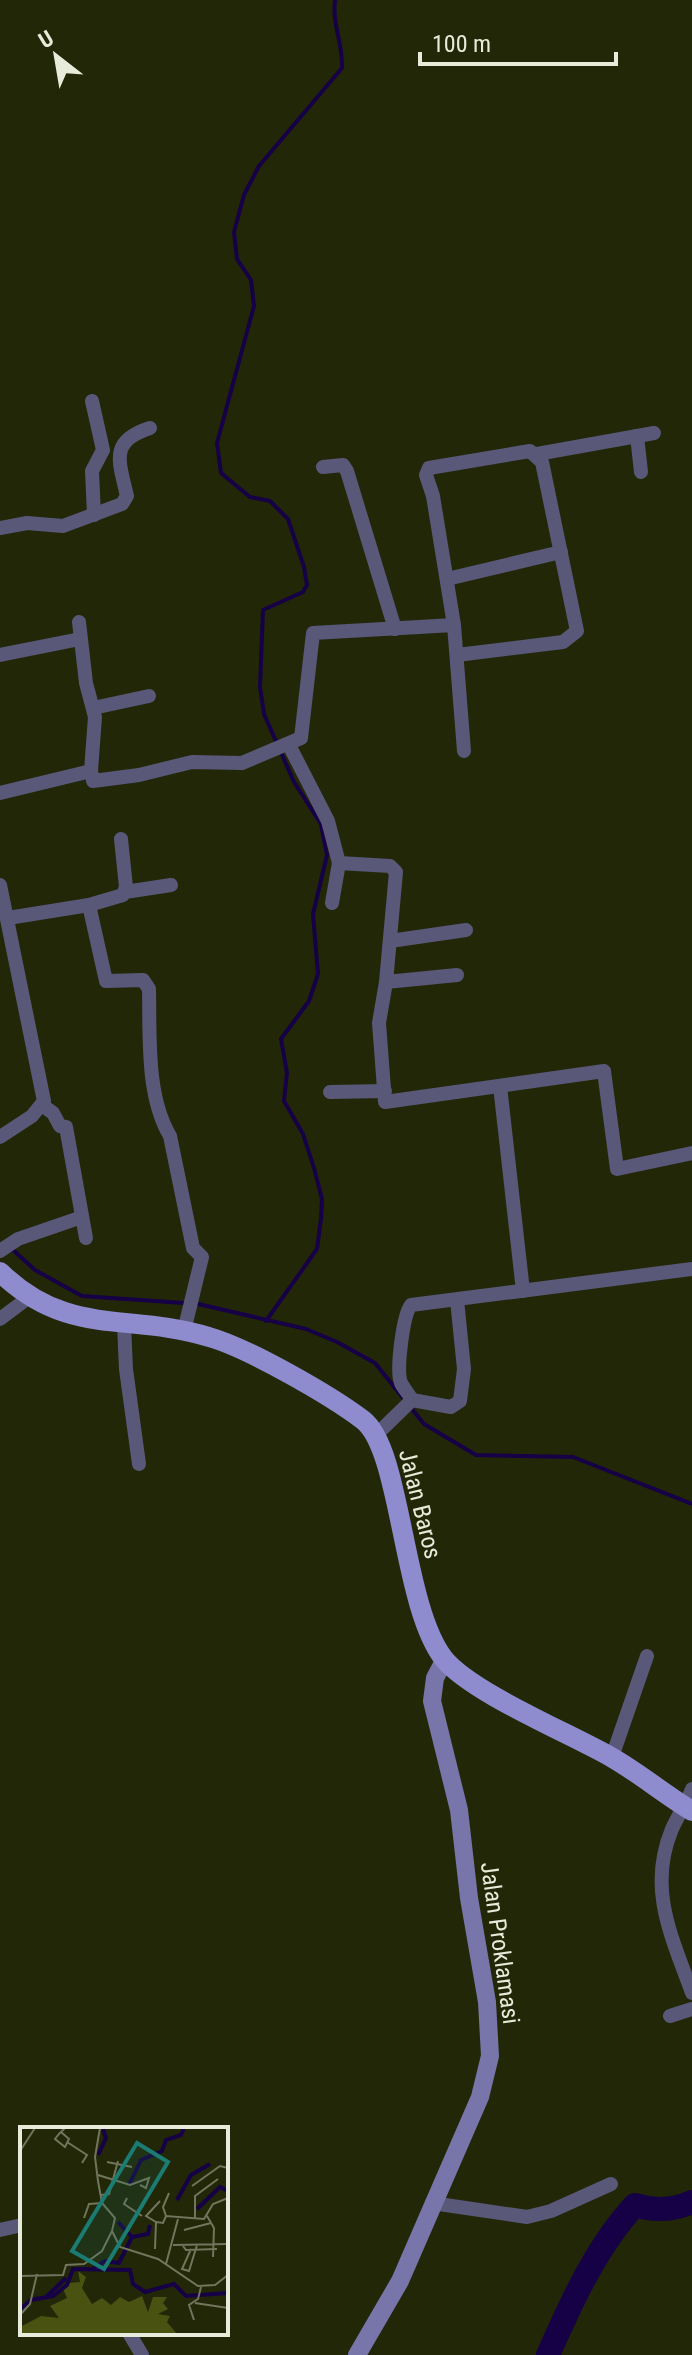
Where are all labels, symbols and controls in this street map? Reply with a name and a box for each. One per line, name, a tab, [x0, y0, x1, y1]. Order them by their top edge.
north arrow	[16, 16, 96, 96]
scale bar	[420, 16, 616, 66]
text: U	[34, 25, 58, 53]
text: 100 m	[432, 30, 491, 58]
street label: Jalan Baros	[393, 1446, 447, 1562]
street label: Jalan Proklamasi	[475, 1860, 525, 2026]
inset map	[20, 2127, 228, 2335]

